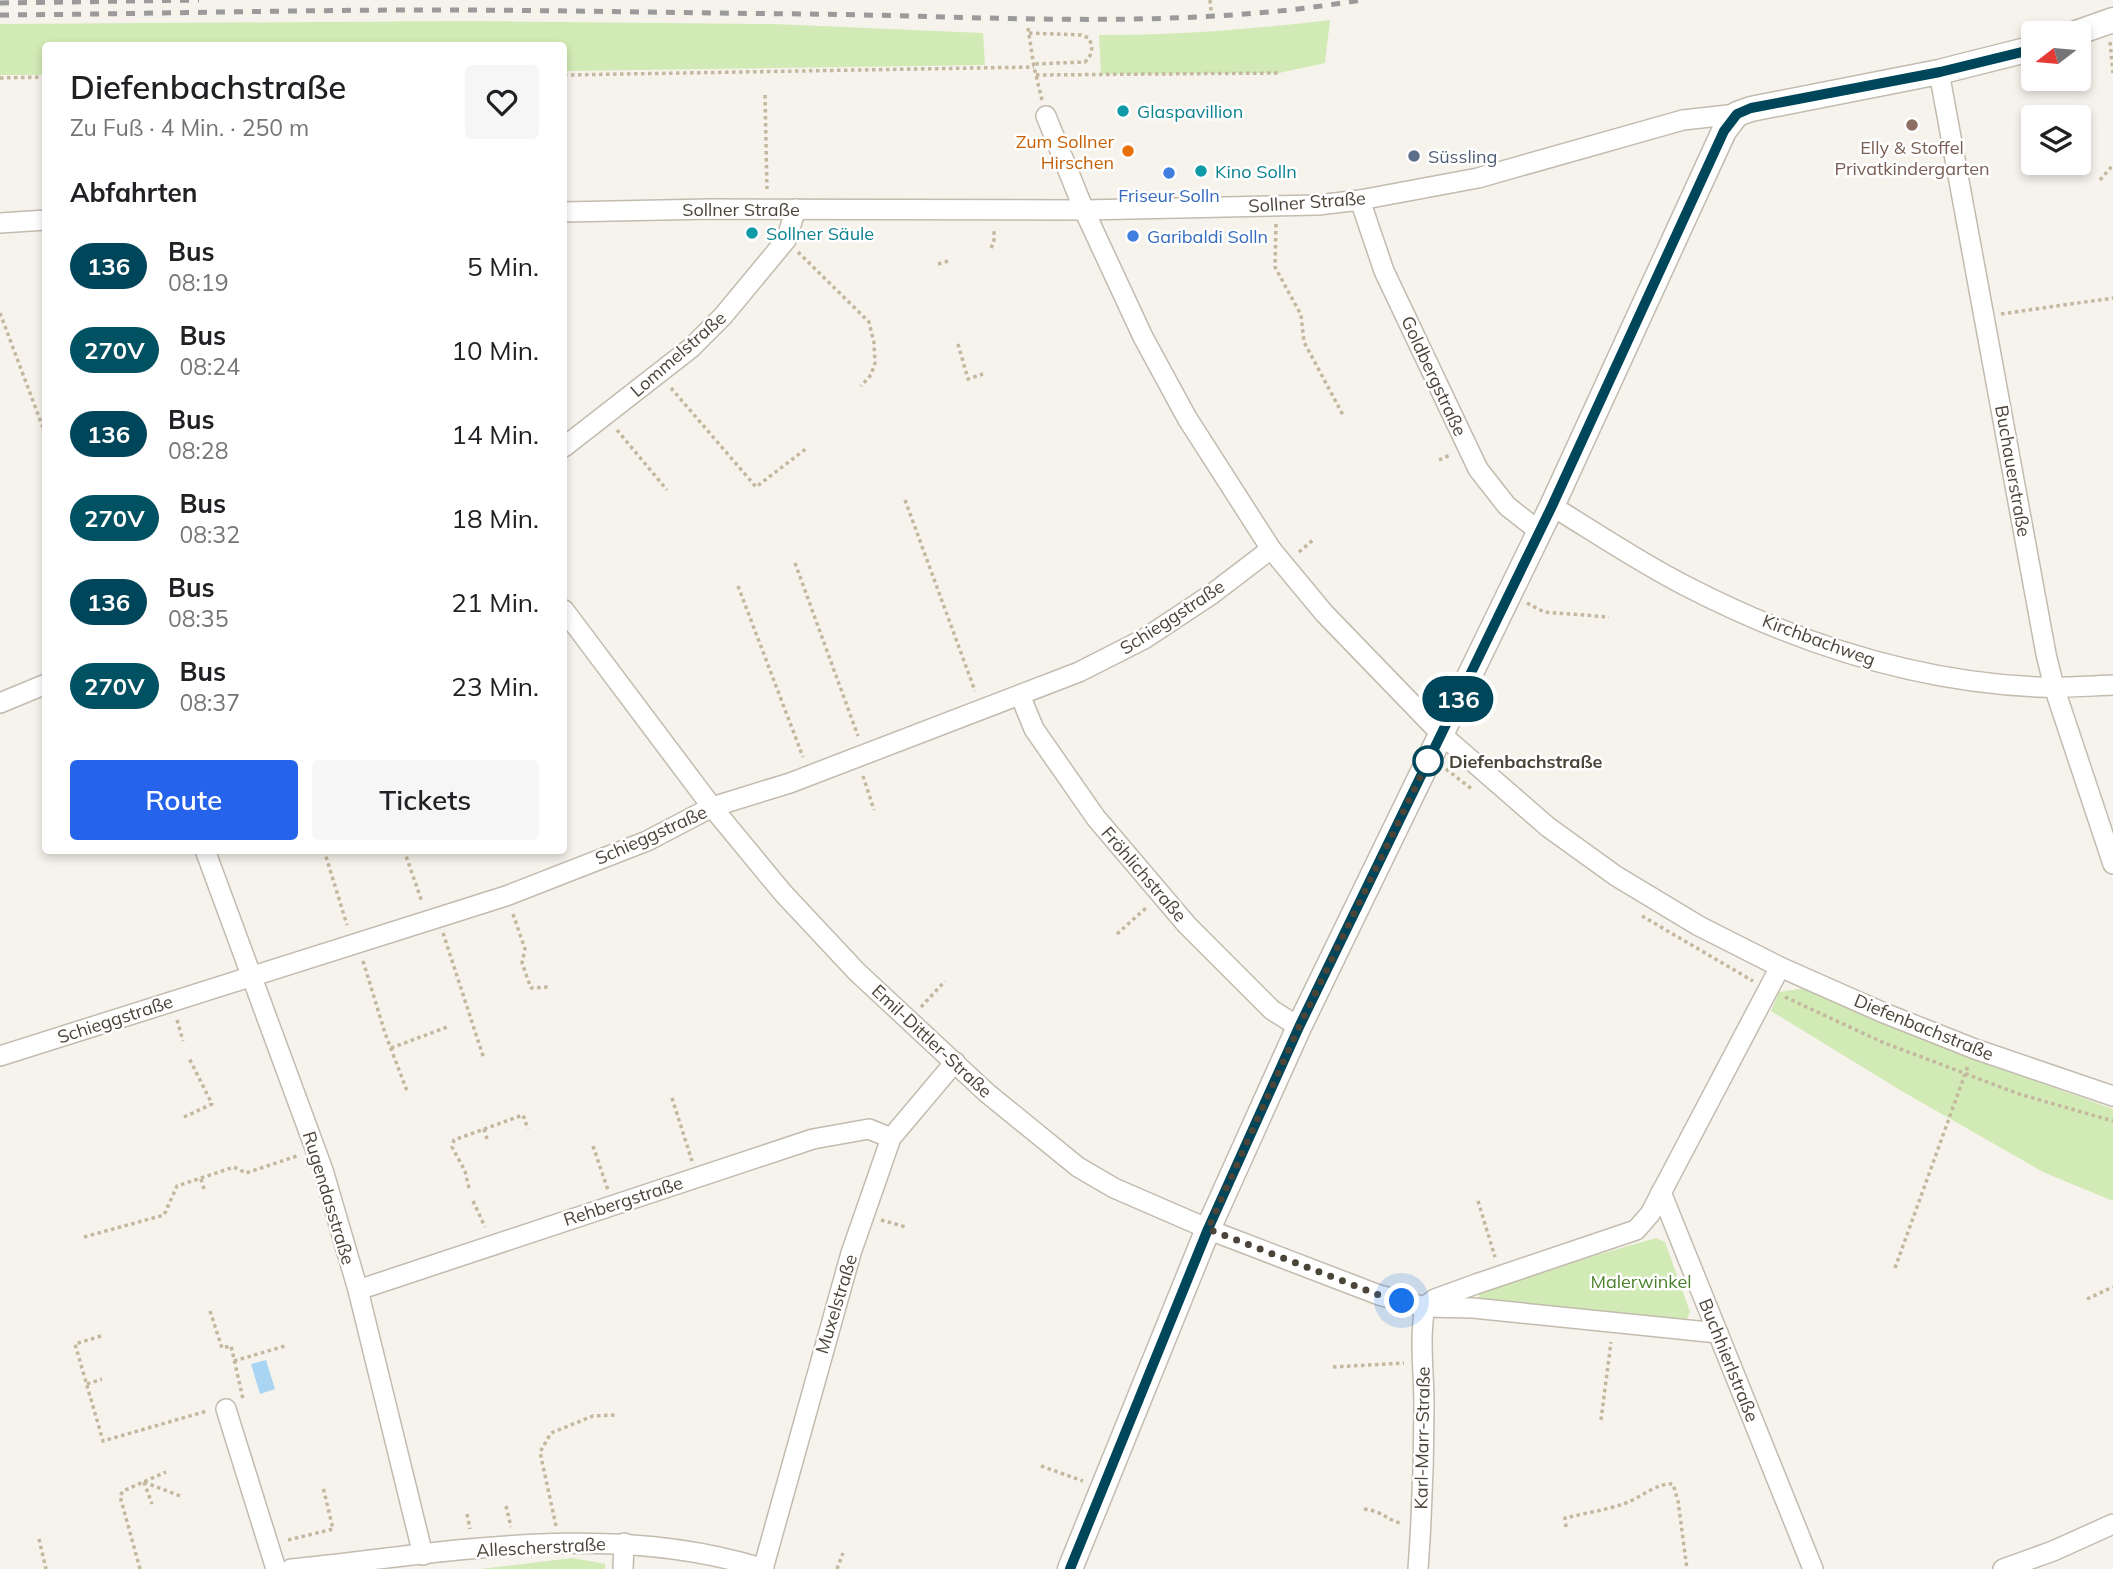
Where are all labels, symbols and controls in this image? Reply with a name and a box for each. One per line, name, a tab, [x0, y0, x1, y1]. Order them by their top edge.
north arrow	[2021, 21, 2091, 91]
map controls	[2021, 21, 2091, 175]
button: heart	[465, 65, 539, 139]
text: Diefenbachstraße	[70, 66, 346, 107]
place label: Glaspavillion	[1137, 100, 1243, 123]
marker: Glaspavillion	[1115, 103, 1131, 119]
button: layers	[2021, 105, 2091, 175]
text: Zu Fuß · 4 Min. · 250 m	[70, 113, 309, 142]
marker: Elly & Stoffel Privatkindergarten	[1904, 117, 1920, 133]
place label: Zum Sollner Hirschen	[1016, 130, 1114, 174]
place label: Elly & Stoffel Privatkindergarten	[1834, 136, 1990, 180]
marker: Zum Sollner Hirschen	[1120, 143, 1136, 159]
place label: Süssling	[1428, 145, 1497, 168]
marker: Süssling	[1406, 148, 1422, 164]
place label: Kino Solln	[1215, 160, 1297, 183]
marker: Kino Solln	[1193, 163, 1209, 179]
marker: Friseur Solln	[1161, 165, 1177, 181]
text: Abfahrten	[70, 176, 197, 209]
place label: Friseur Solln	[1118, 184, 1220, 207]
street label: Sollner Straße	[1248, 186, 1366, 218]
street label: Sollner Straße	[682, 198, 800, 221]
place label: Sollner Säule	[766, 222, 874, 245]
marker: Sollner Säule	[744, 225, 760, 241]
place label: Garibaldi Solln	[1147, 225, 1268, 248]
marker: Garibaldi Solln	[1125, 228, 1141, 244]
text: Bus	[168, 235, 214, 268]
text: 5 Min.	[467, 250, 539, 283]
text: 136	[87, 251, 130, 281]
text: 08:19	[168, 268, 228, 297]
street label: Lommelstraße	[625, 306, 731, 402]
street label: Goldbergstraße	[1396, 312, 1472, 440]
text: Bus	[180, 319, 226, 352]
text: 10 Min.	[451, 334, 539, 367]
text: 270V	[84, 335, 145, 365]
text: 08:24	[180, 352, 240, 381]
text: Bus	[168, 403, 214, 436]
street label: Buchauerstraße	[1990, 403, 2036, 539]
text: 14 Min.	[451, 418, 539, 451]
text: 136	[87, 419, 130, 449]
text: 08:28	[168, 436, 228, 465]
text: Bus	[180, 487, 226, 520]
text: 18 Min.	[451, 502, 539, 535]
text: 270V	[84, 503, 145, 533]
text: 08:32	[180, 520, 240, 549]
text: Bus	[168, 571, 214, 604]
street label: Schieggstraße	[1115, 575, 1229, 659]
text: 21 Min.	[451, 586, 539, 619]
text: 136	[87, 587, 130, 617]
text: 08:35	[168, 604, 228, 633]
street label: Kirchbachweg	[1759, 609, 1879, 671]
text: Bus	[180, 655, 226, 688]
text: 23 Min.	[451, 670, 539, 703]
text: 270V	[84, 671, 145, 701]
line badge: 136	[1418, 676, 1498, 722]
text: 136	[1436, 684, 1480, 714]
text: 08:37	[180, 688, 240, 717]
marker: Diefenbachstraße	[1413, 746, 1443, 776]
place label: Diefenbachstraße	[1449, 750, 1603, 773]
button: Route	[70, 760, 298, 840]
button: Tickets	[312, 760, 539, 840]
street label: Schieggstraße	[591, 800, 711, 870]
street label: Fröhlichstraße	[1096, 822, 1192, 926]
street label: Emil-Dittler-Straße	[867, 979, 997, 1103]
street label: Diefenbachstraße	[1851, 989, 1997, 1065]
street label: Schieggstraße	[54, 990, 176, 1048]
street label: Rugendasstraße	[298, 1129, 360, 1267]
street label: Rehbergstraße	[560, 1171, 686, 1231]
street label: Muxelstraße	[810, 1251, 862, 1357]
park label: Malerwinkel	[1591, 1270, 1692, 1293]
your location	[1384, 1283, 1419, 1318]
street label: Buchhierlstraße	[1694, 1295, 1764, 1425]
street label: Karl-Marr-Straße	[1409, 1366, 1435, 1510]
street label: Allescherstraße	[476, 1532, 606, 1562]

